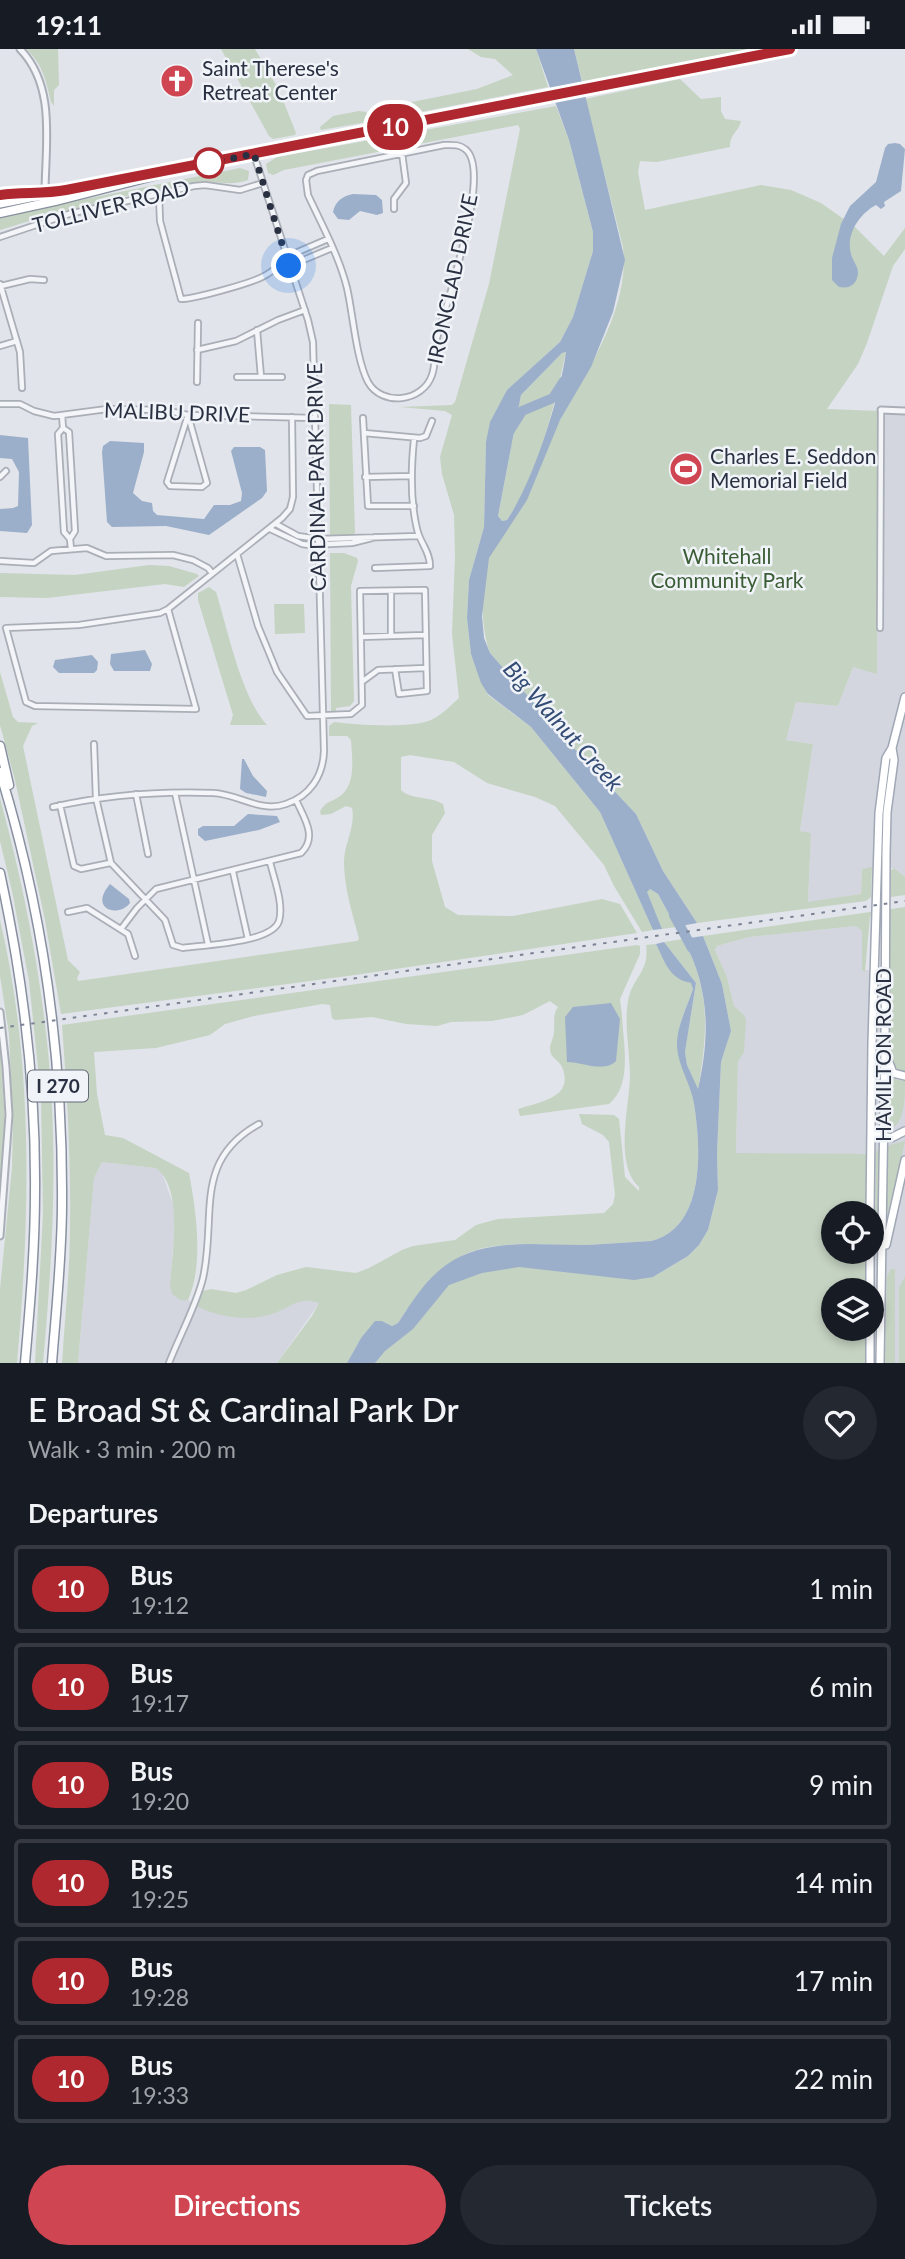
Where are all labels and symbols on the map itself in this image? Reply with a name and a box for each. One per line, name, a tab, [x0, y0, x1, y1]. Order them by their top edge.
place label: Saint Therese's Retreat Center	[202, 55, 339, 104]
church icon: Saint Therese's Retreat Center	[158, 62, 196, 100]
line badge: 10	[364, 104, 426, 150]
unlabelled marker	[194, 148, 224, 178]
street label: TOLLIVER ROAD	[30, 174, 192, 237]
street label: IRONCLAD DRIVE	[421, 191, 482, 366]
your location	[271, 248, 306, 283]
street label: CARDINAL PARK DRIVE	[301, 363, 330, 592]
street label: MALIBU DRIVE	[104, 396, 251, 427]
place label: Charles E. Seddon Memorial Field	[710, 443, 876, 492]
sports icon: Charles E. Seddon Memorial Field	[667, 450, 705, 488]
park label: Whitehall Community Park	[651, 543, 804, 592]
water label: Big Walnut Creek	[498, 655, 630, 797]
street label: HAMILTON ROAD	[870, 968, 895, 1142]
road number: I 270	[28, 1070, 88, 1101]

